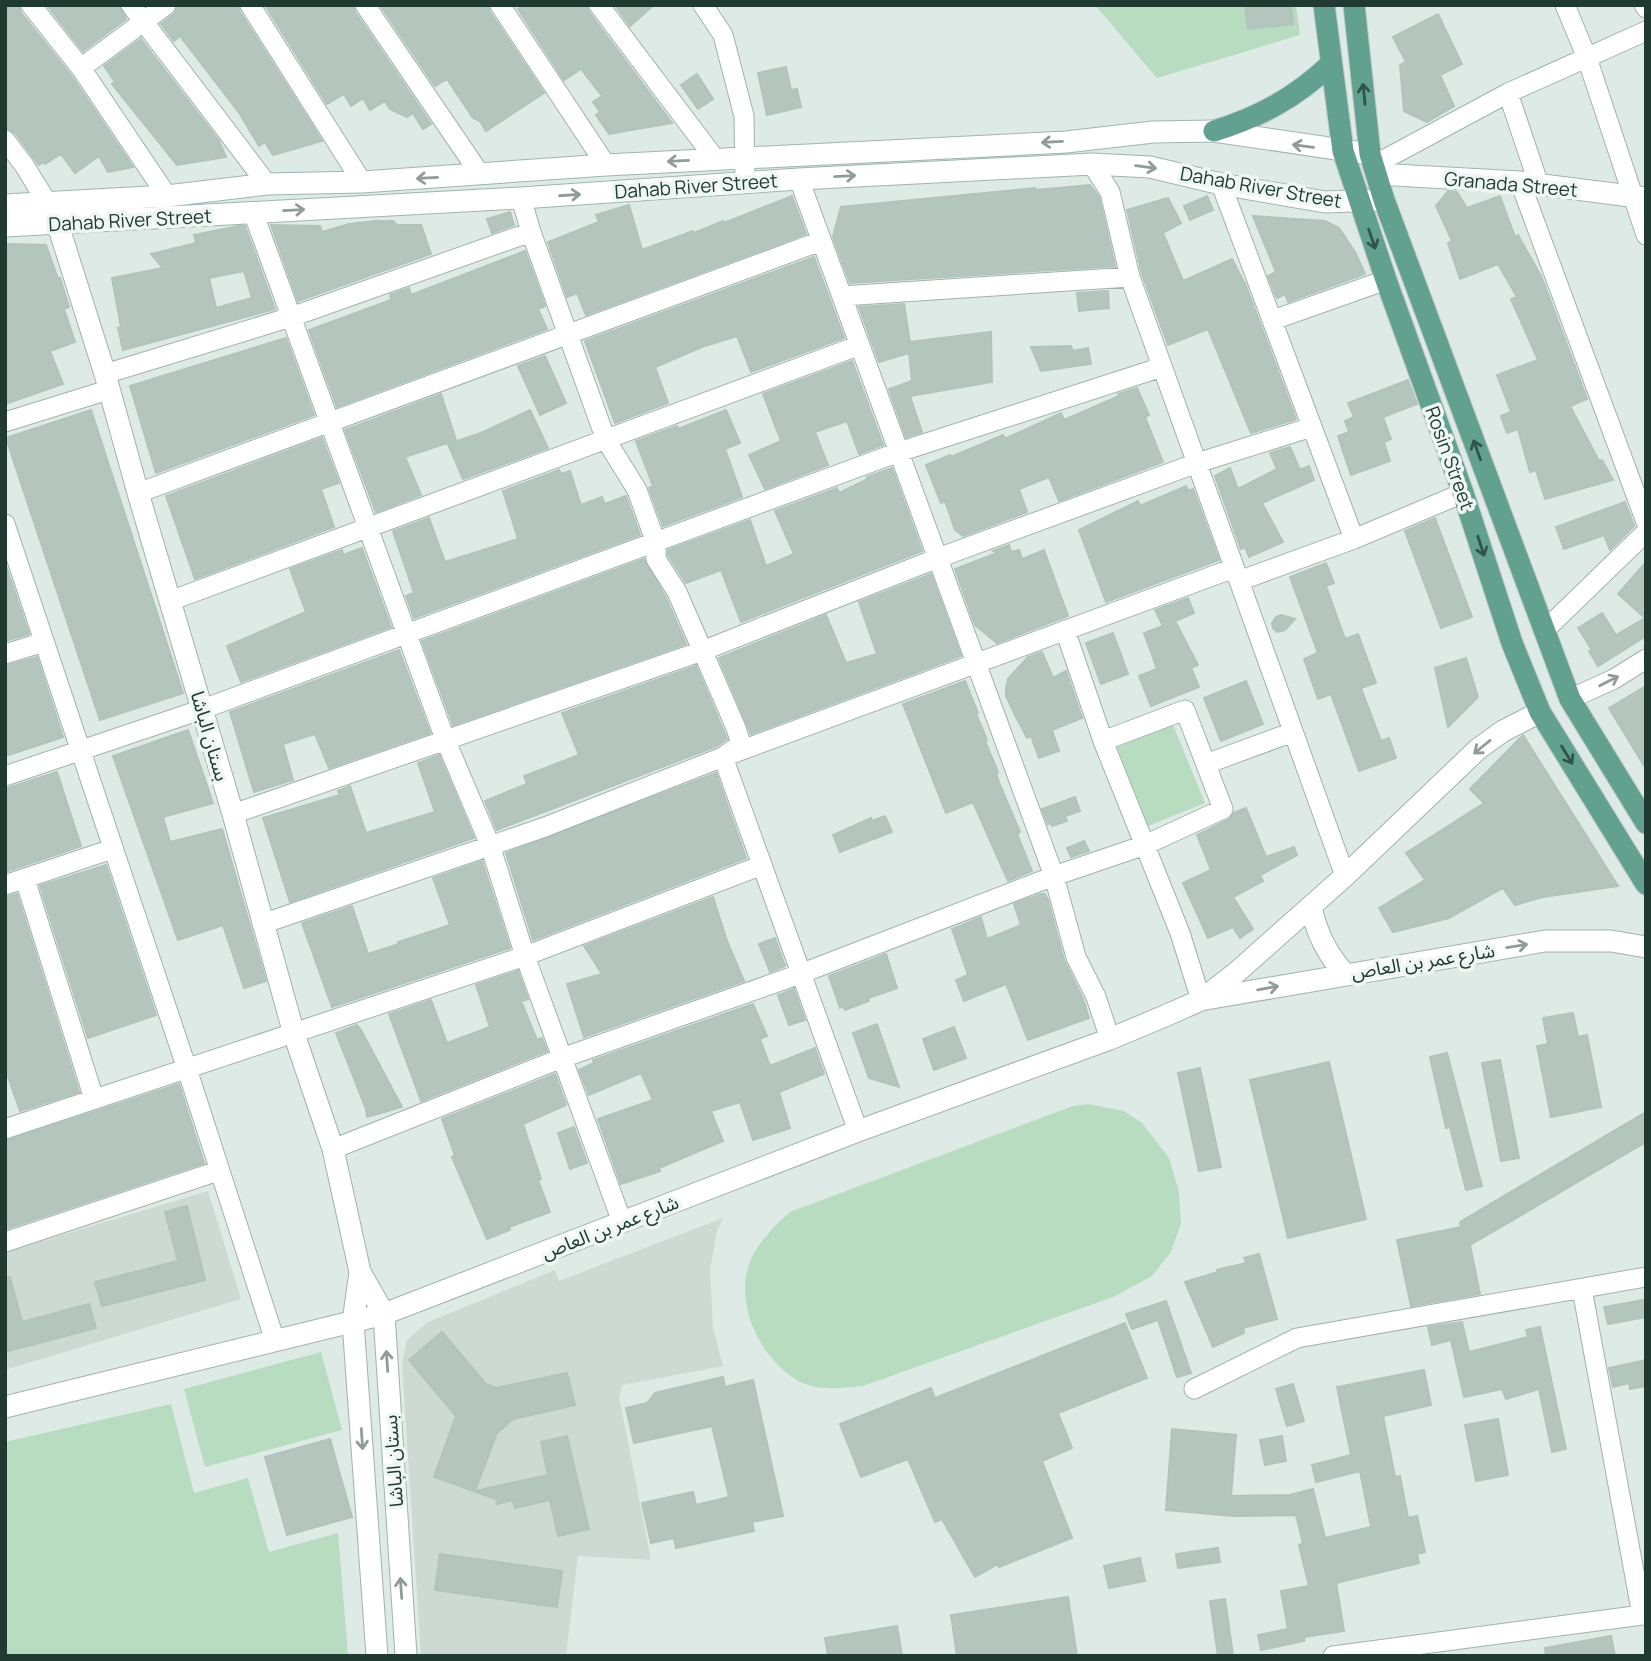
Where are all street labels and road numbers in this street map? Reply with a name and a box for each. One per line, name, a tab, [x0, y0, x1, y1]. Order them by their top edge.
street label: Dahab River Street	[1178, 160, 1344, 214]
street label: Granada Street	[1443, 165, 1579, 203]
street label: Dahab River Street	[614, 167, 778, 205]
street label: Dahab River Street	[48, 203, 212, 237]
street label: Rosin Street	[1419, 403, 1481, 513]
street label: بستان الباشا	[185, 688, 235, 784]
street label: شارع عمر بن العاص	[1349, 937, 1497, 986]
street label: شارع عمر بن العاص	[538, 1189, 683, 1266]
street label: بستان الباشا	[377, 1414, 409, 1508]

